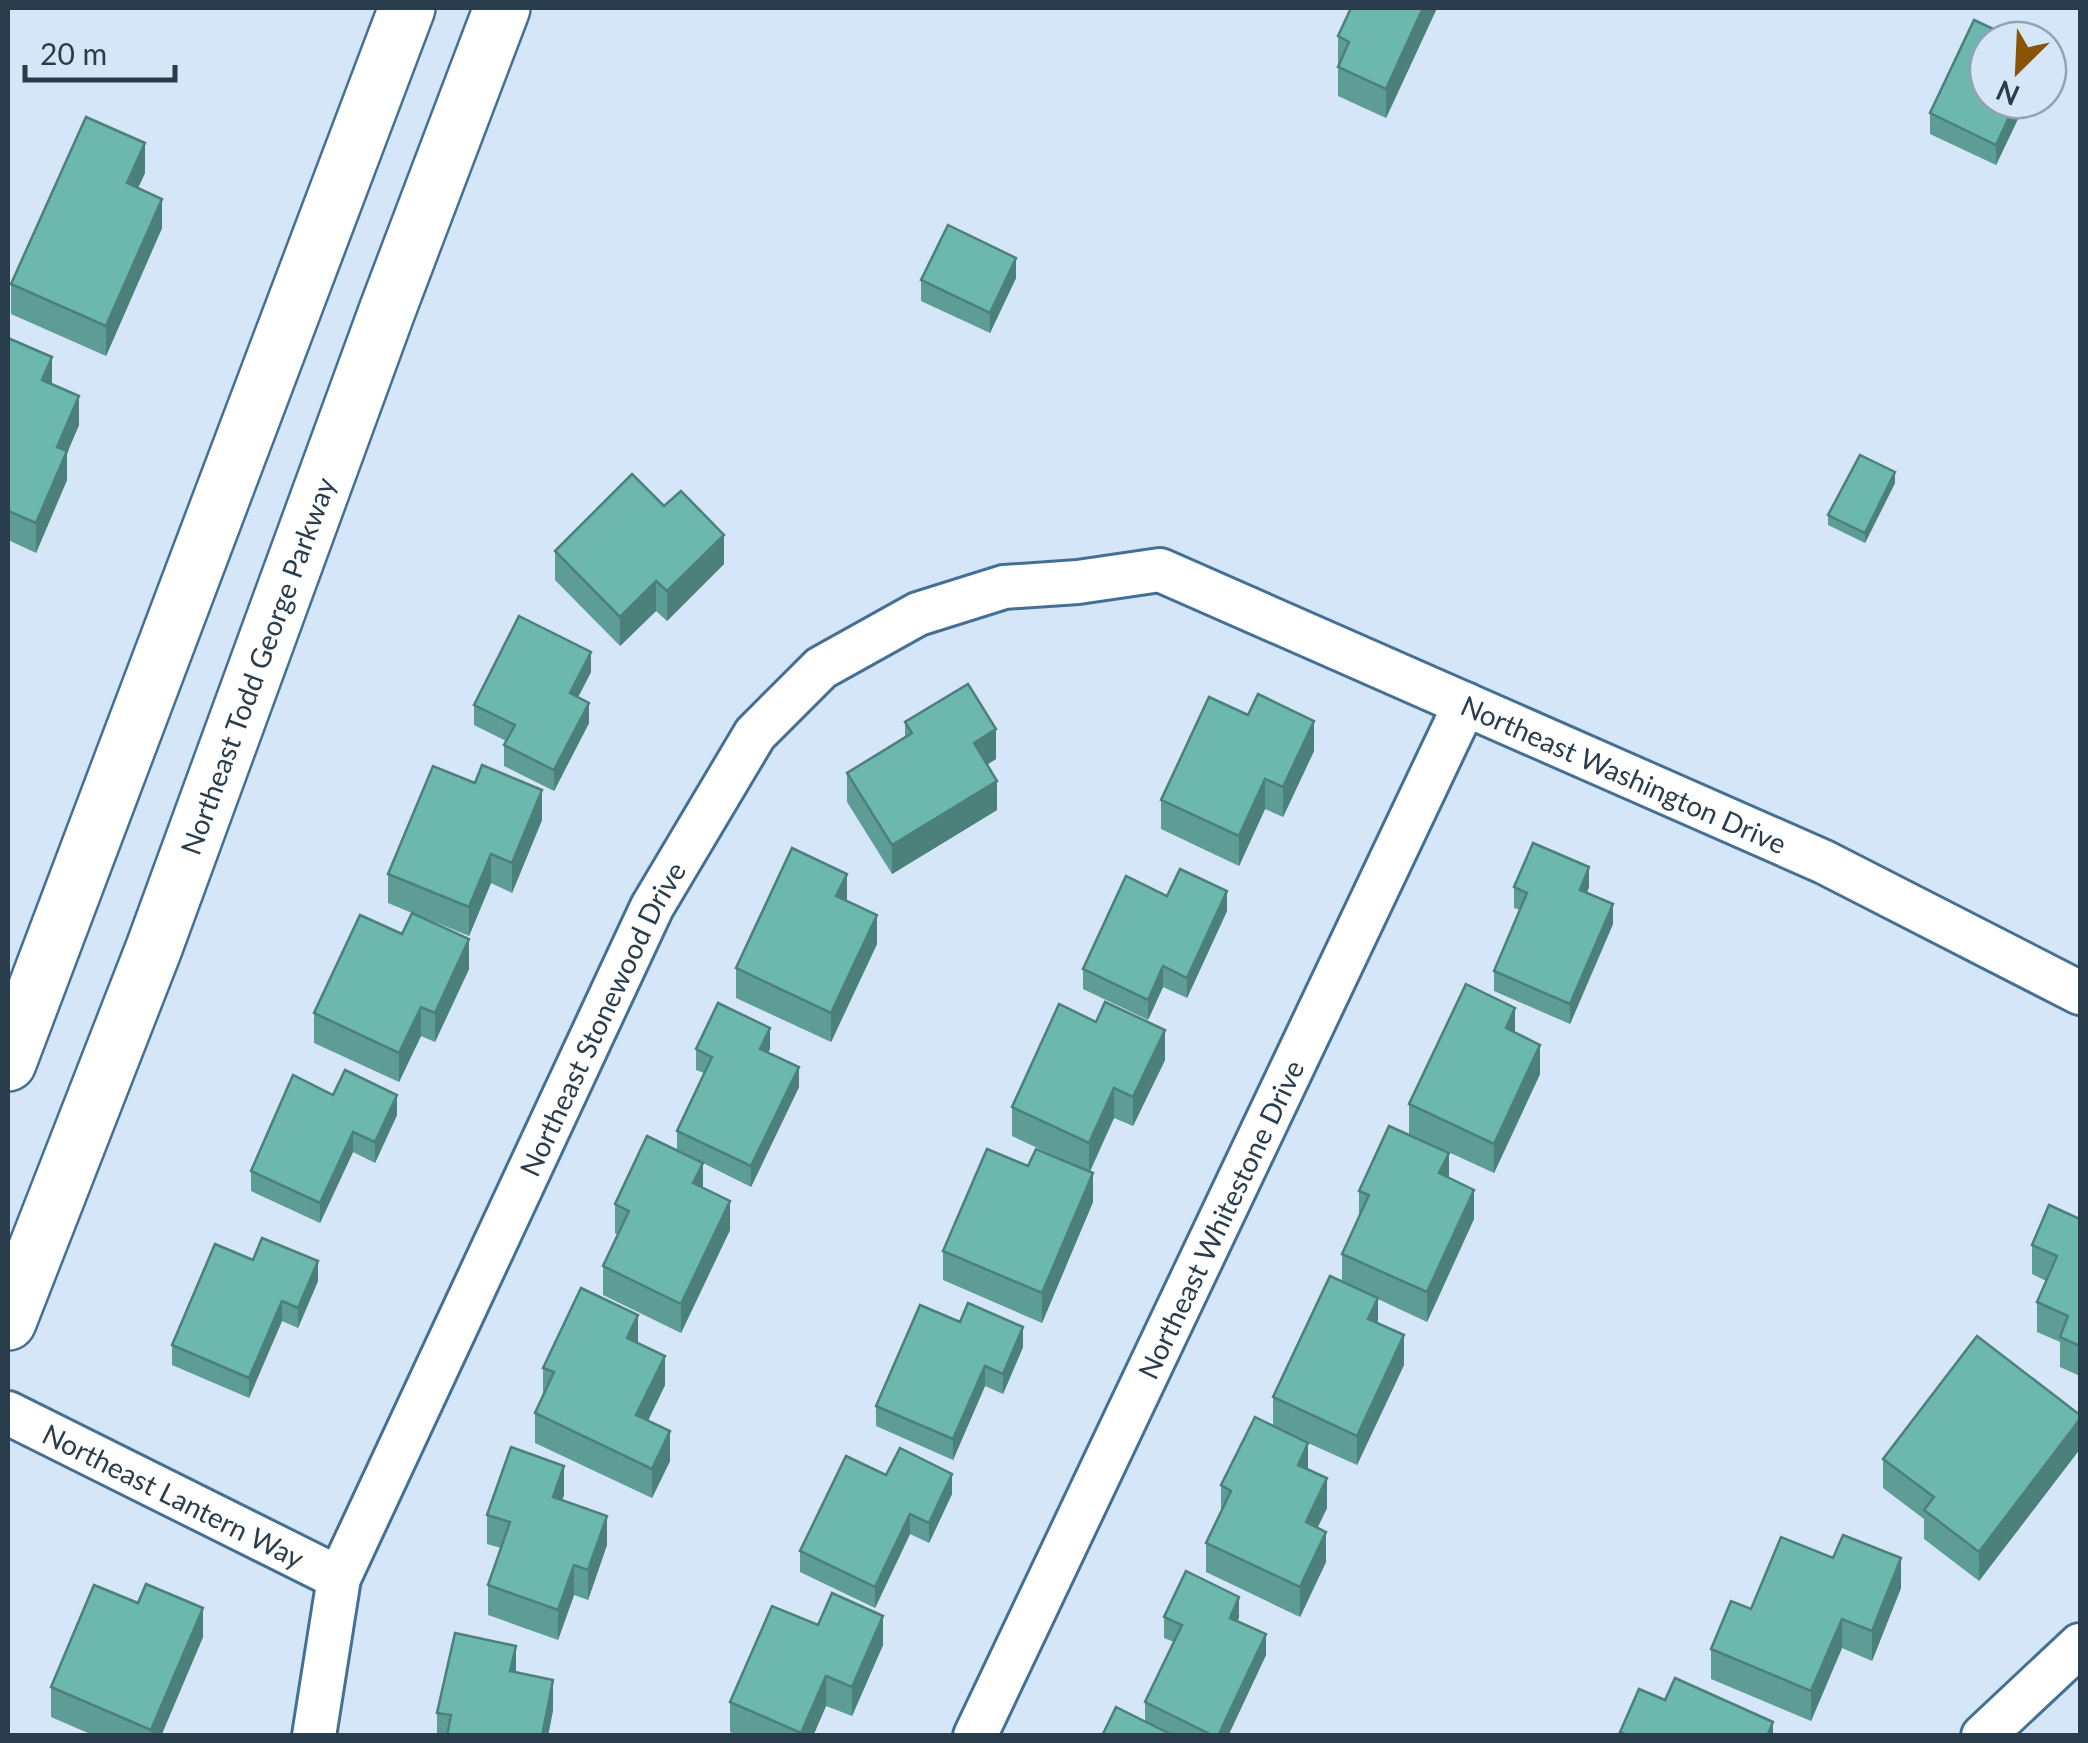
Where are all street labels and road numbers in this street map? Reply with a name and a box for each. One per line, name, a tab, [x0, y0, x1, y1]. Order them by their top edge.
street label: Northeast Todd George Parkway	[173, 472, 342, 859]
street label: Northeast Washington Drive	[1456, 688, 1792, 860]
street label: Northeast Stonewood Drive	[512, 855, 692, 1181]
street label: Northeast Whitestone Drive	[1130, 1054, 1310, 1384]
street label: Northeast Lantern Way	[37, 1416, 310, 1575]

